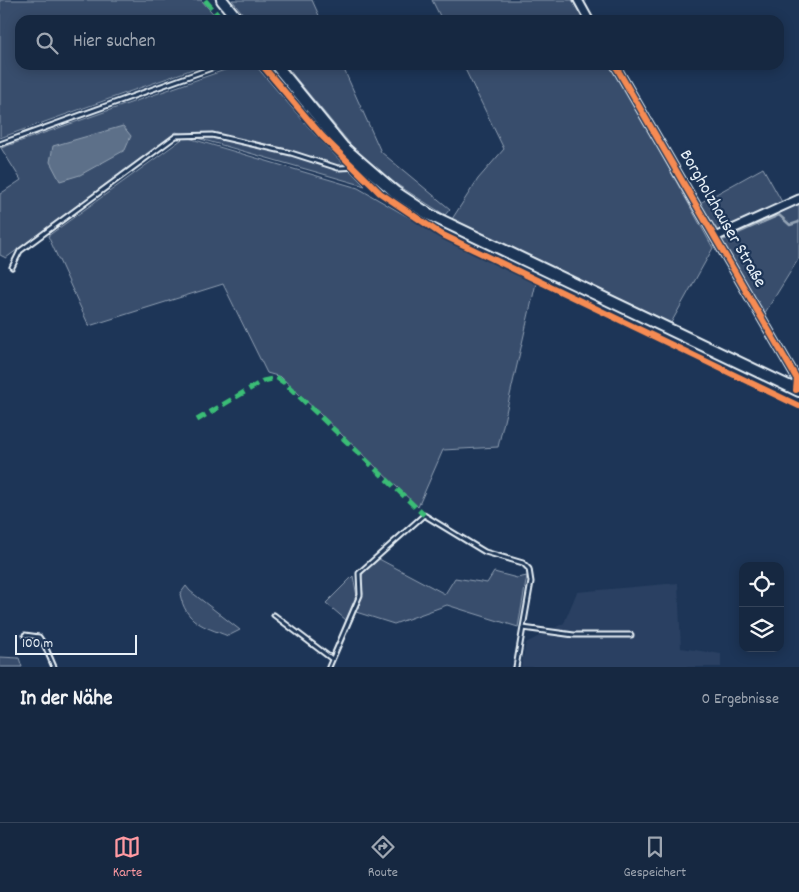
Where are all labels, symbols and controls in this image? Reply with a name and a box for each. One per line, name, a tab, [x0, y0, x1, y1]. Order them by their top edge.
search box	[15, 15, 784, 70]
icon: search	[33, 29, 61, 57]
text: Hier suchen	[73, 29, 156, 56]
street label: Borgholzhauser Straße	[672, 145, 772, 293]
map controls	[739, 562, 784, 652]
button: locate	[739, 562, 784, 607]
button: layers	[739, 607, 784, 652]
scale bar	[15, 632, 138, 655]
text: 100 m	[22, 634, 53, 654]
text: In der Nähe	[20, 685, 112, 715]
text: 0 Ergebnisse	[702, 688, 779, 711]
tab: Karte	[113, 833, 142, 883]
tab: Route	[368, 833, 398, 883]
tab: Gespeichert	[623, 833, 686, 883]

